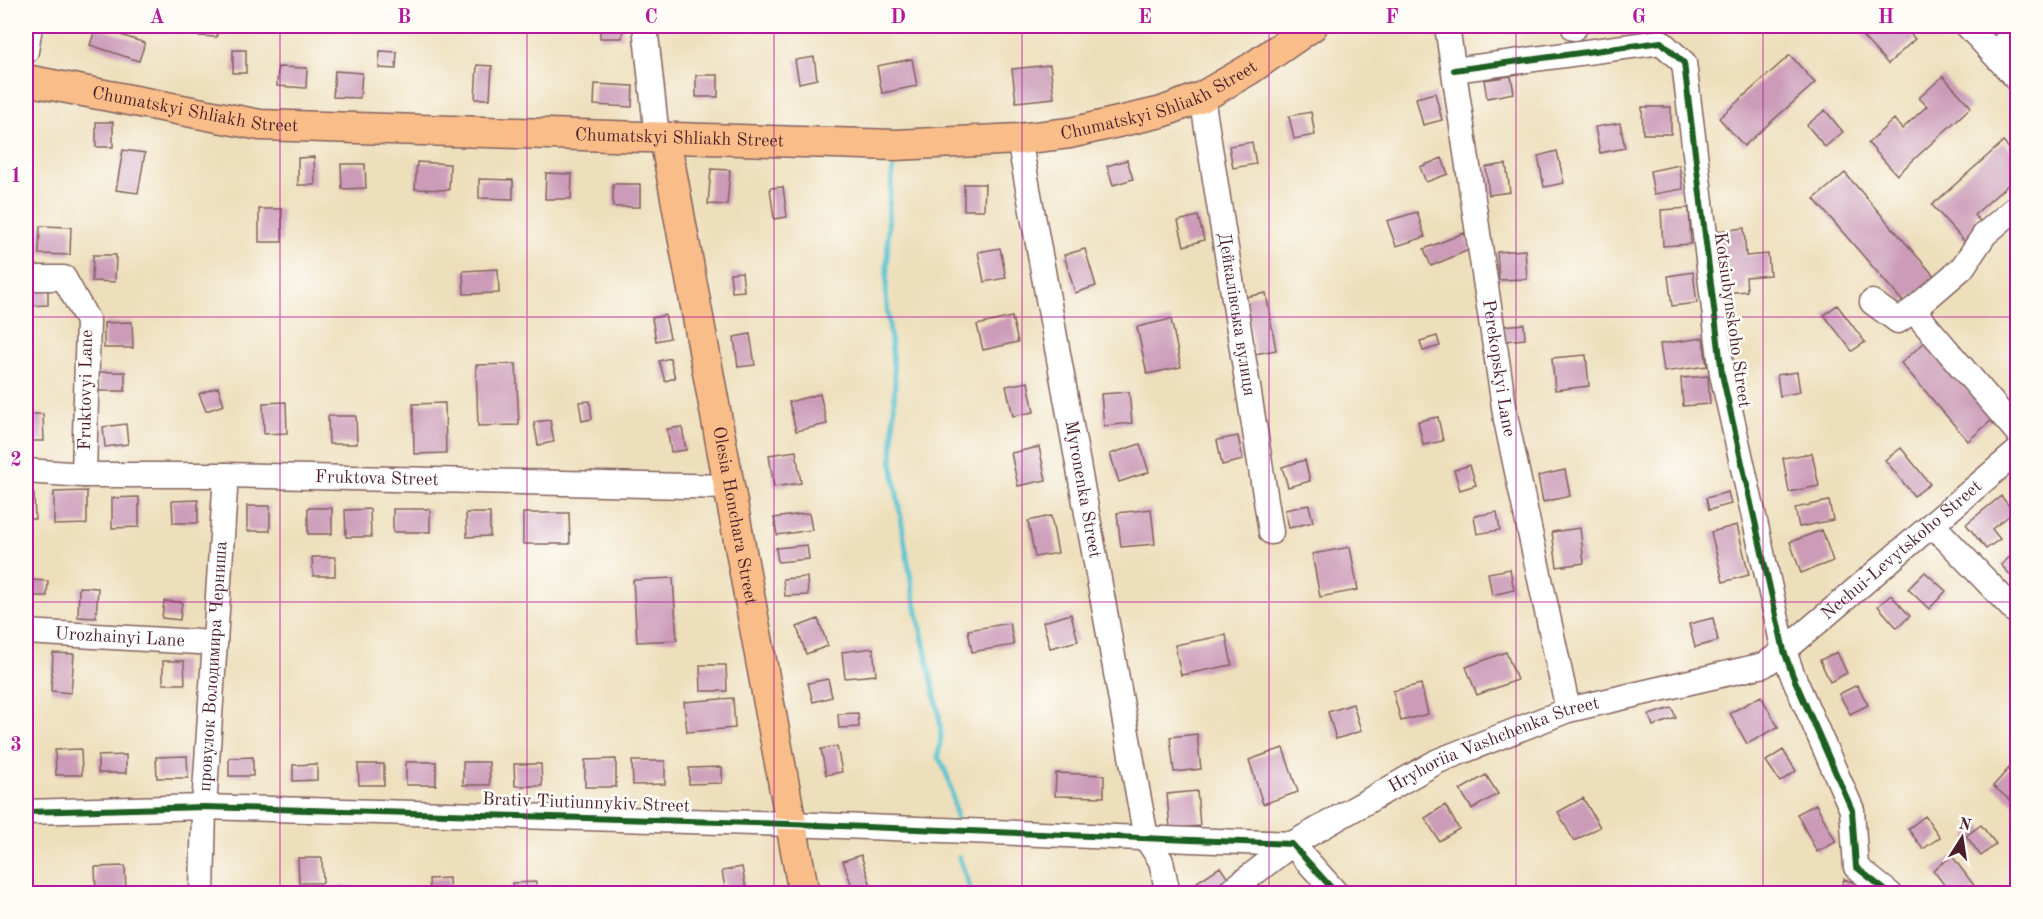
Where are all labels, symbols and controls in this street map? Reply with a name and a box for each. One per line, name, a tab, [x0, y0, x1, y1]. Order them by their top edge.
text: A	[149, 8, 165, 28]
text: B	[397, 8, 411, 28]
text: C	[644, 8, 658, 28]
text: D	[890, 8, 906, 28]
text: E	[1138, 8, 1152, 28]
text: F	[1385, 8, 1399, 28]
text: G	[1632, 8, 1646, 28]
text: H	[1878, 8, 1894, 28]
street label: Chumatskyi Shliakh Street	[1059, 58, 1261, 143]
street label: Chumatskyi Shliakh Street	[90, 84, 299, 135]
street label: Chumatskyi Shliakh Street	[575, 126, 784, 151]
text: 1	[10, 167, 22, 187]
street label: Дейкалівська вулиця	[1215, 231, 1258, 397]
street label: Kotsiubynskoho Street	[1711, 231, 1753, 409]
street label: Perekopskyi Lane	[1479, 298, 1518, 438]
street label: Fruktovyi Lane	[76, 329, 96, 451]
street label: Myronenka Street	[1061, 419, 1104, 560]
street label: Olesia Honchara Street	[709, 425, 760, 606]
text: 2	[10, 451, 22, 471]
street label: Fruktova Street	[315, 468, 439, 489]
street label: Nechui-Levytskoho Street	[1818, 477, 1985, 624]
street label: провулок Володимира Черниша	[196, 540, 231, 792]
street label: Urozhainyi Lane	[54, 625, 185, 650]
street label: Hryhoriia Vashchenka Street	[1385, 694, 1601, 796]
text: 3	[10, 736, 22, 756]
street label: Brativ Tiutiunnykiv Street	[482, 790, 690, 816]
north arrow	[1932, 808, 1992, 868]
text: N	[1957, 816, 1973, 835]

